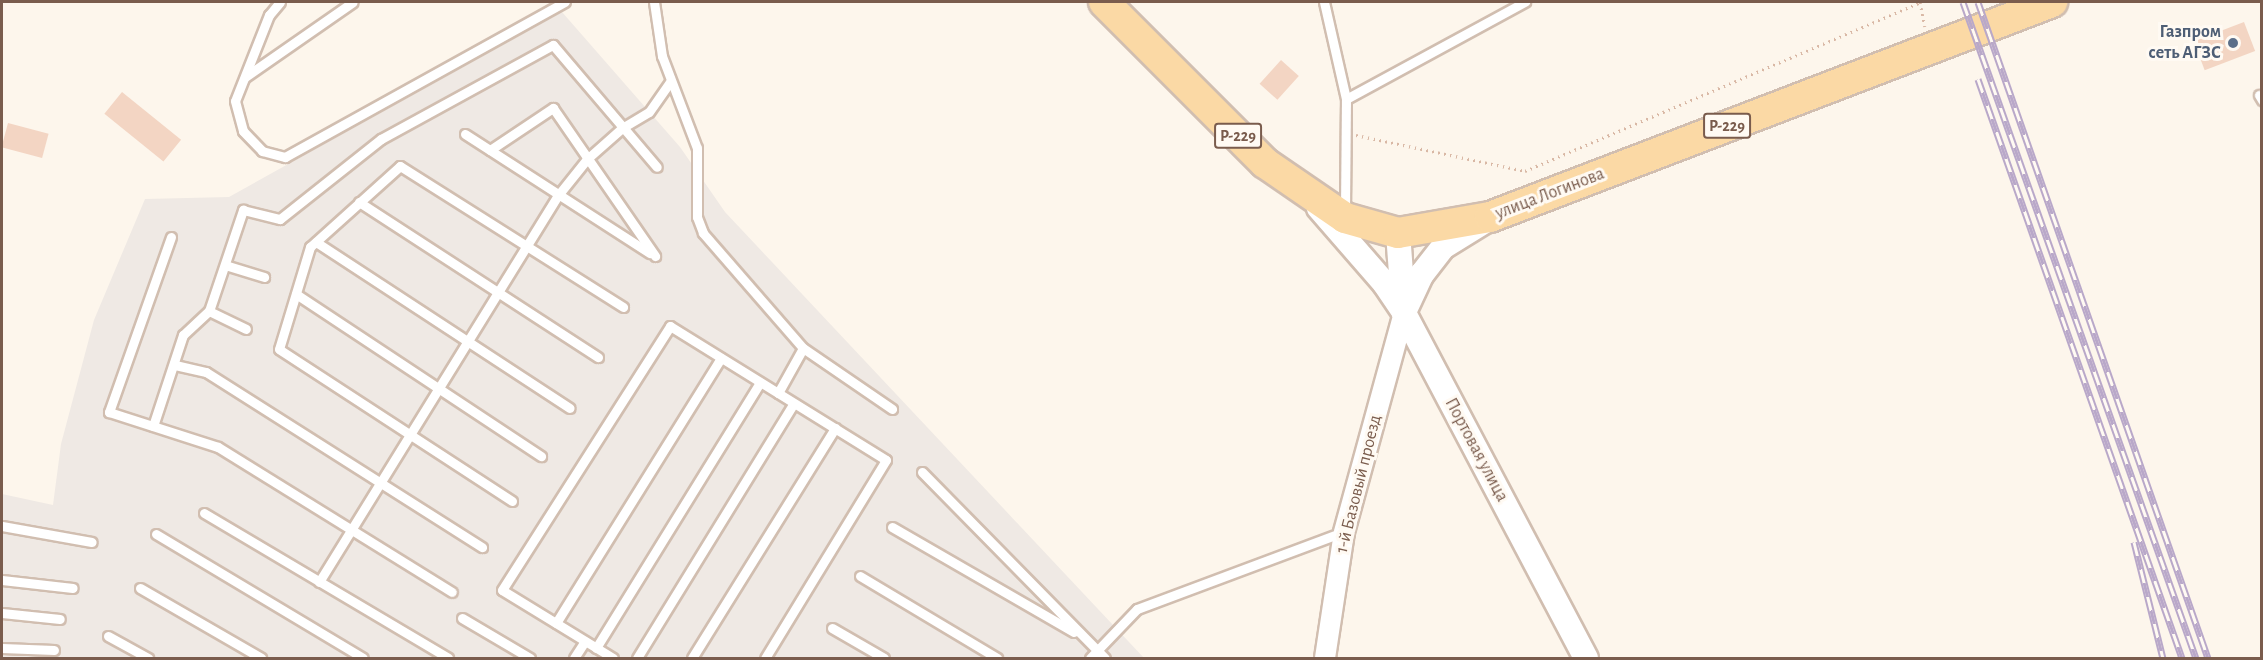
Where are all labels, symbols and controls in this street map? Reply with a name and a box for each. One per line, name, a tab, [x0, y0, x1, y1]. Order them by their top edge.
place label: Газпром сеть АГЗС	[2148, 22, 2221, 64]
marker: Газпром сеть АГЗС	[2226, 36, 2240, 50]
road number: Р-229	[1703, 113, 1751, 139]
road number: Р-229	[1214, 123, 1262, 149]
street label: улица Логинова	[1492, 163, 1608, 225]
street label: Портовая улица	[1440, 394, 1512, 506]
street label: 1-й Базовый проезд	[1331, 413, 1387, 555]

